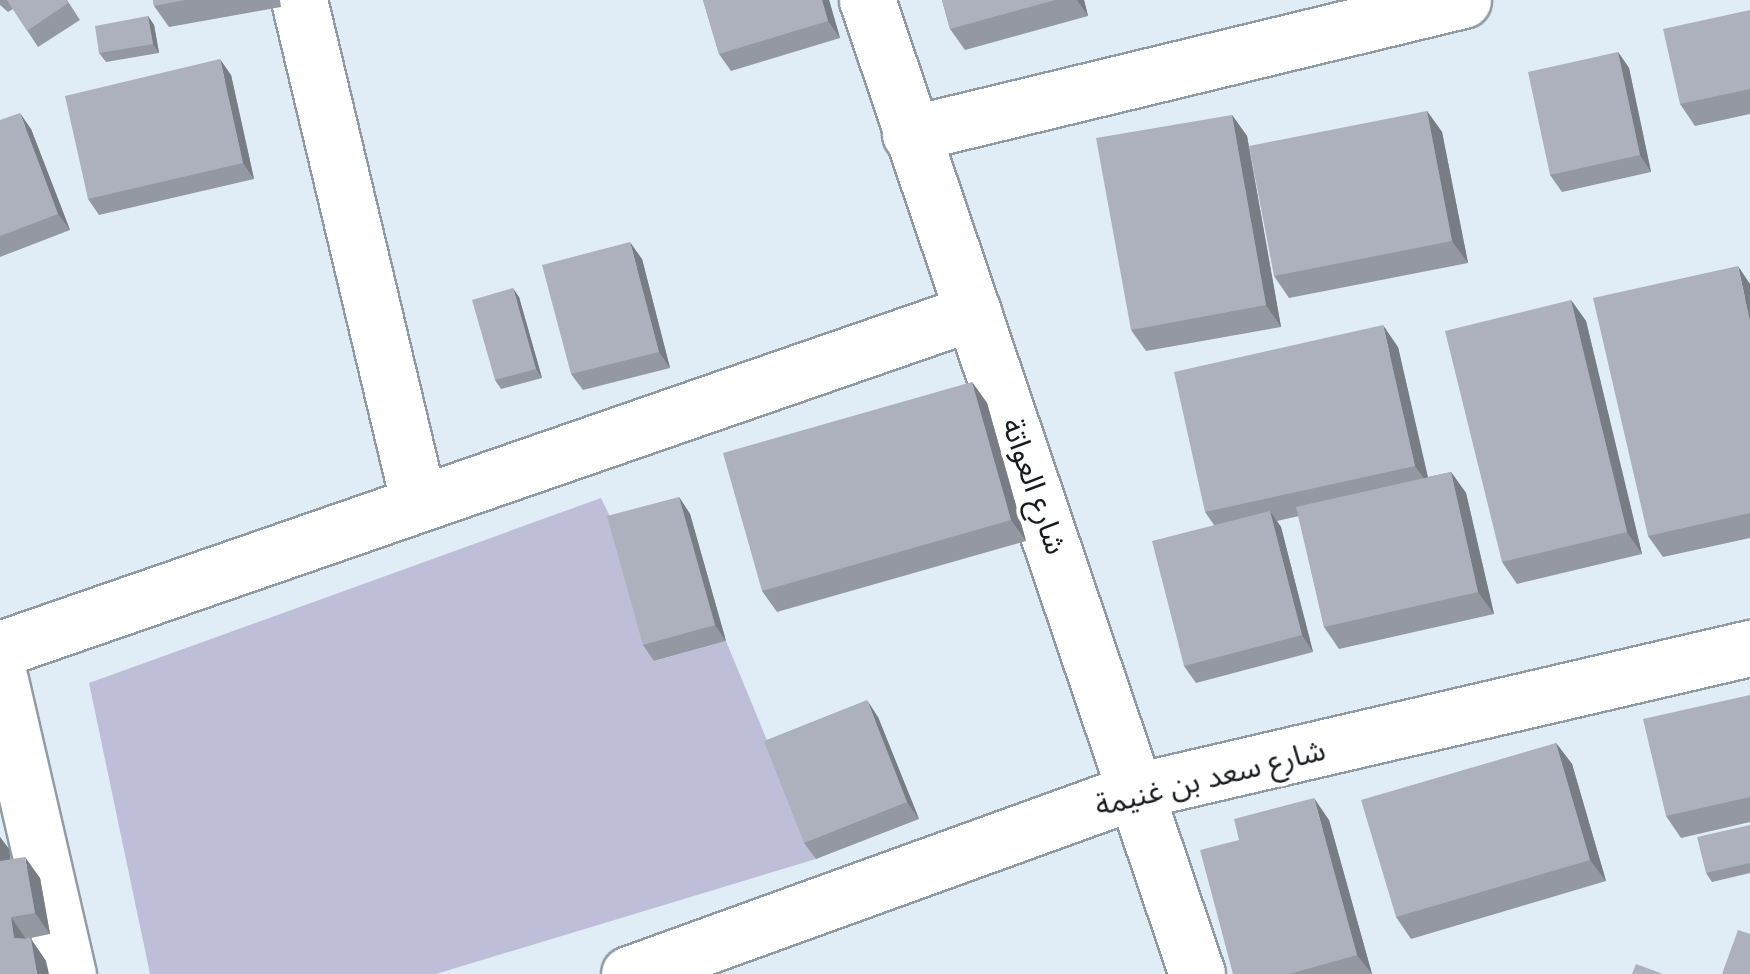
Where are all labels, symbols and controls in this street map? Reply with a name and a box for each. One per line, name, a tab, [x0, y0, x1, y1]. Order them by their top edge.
street label: شارع العواتة	[995, 413, 1075, 559]
street label: شارع سعد بن غنيمة	[1091, 731, 1329, 823]

